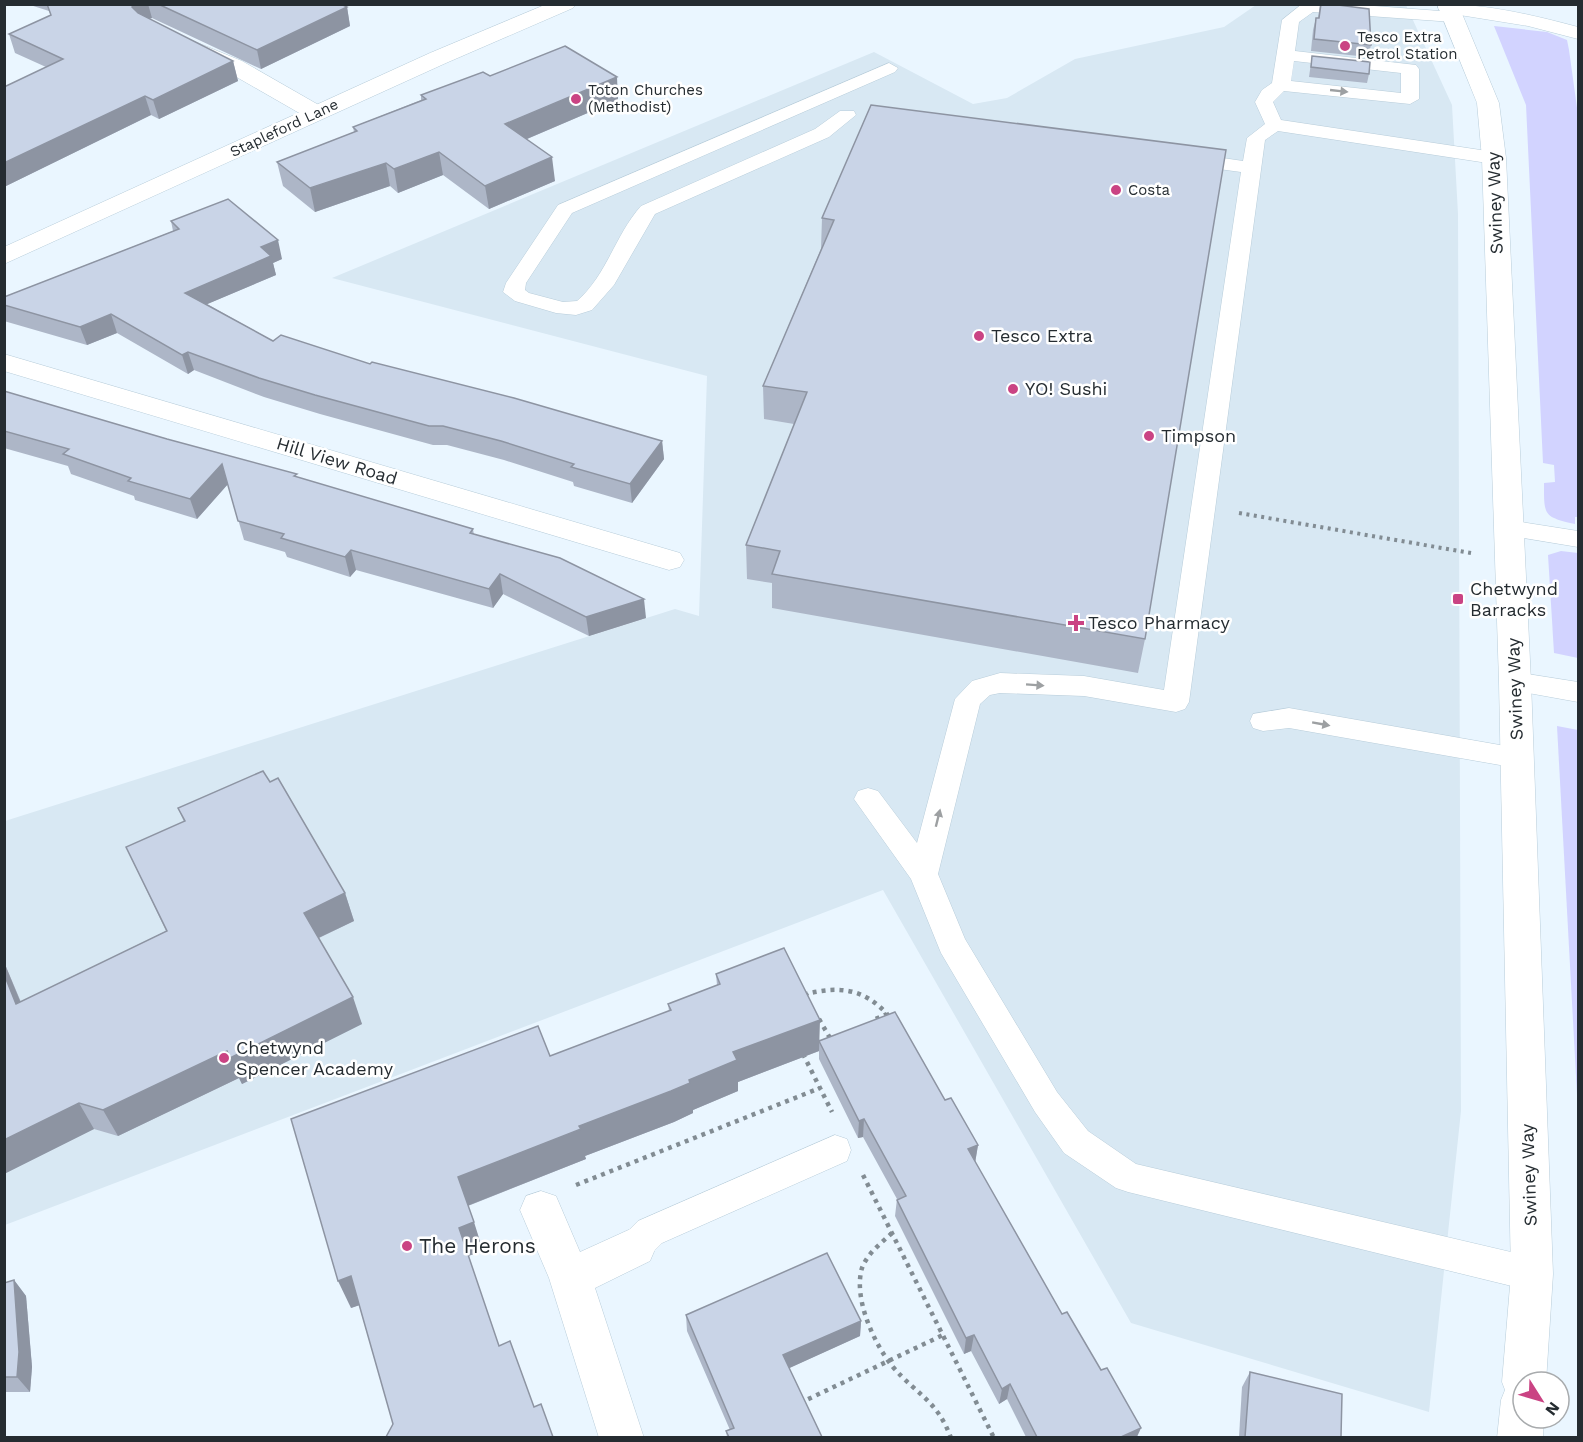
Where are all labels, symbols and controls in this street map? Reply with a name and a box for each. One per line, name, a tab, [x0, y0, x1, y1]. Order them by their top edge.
place label: Tesco Extra Petrol Station	[1357, 28, 1457, 63]
marker: Tesco Extra Petrol Station	[1338, 39, 1352, 53]
place label: Toton Churches (Methodist)	[588, 81, 703, 116]
one-way arrow	[1330, 87, 1349, 96]
marker: Toton Churches (Methodist)	[569, 92, 583, 106]
street label: Stapleford Lane	[227, 95, 341, 161]
street label: Swiney Way	[1482, 151, 1507, 255]
place label: Costa	[1128, 181, 1170, 199]
marker: Costa	[1109, 183, 1123, 197]
place label: Tesco Extra	[991, 325, 1093, 346]
marker: Tesco Extra	[972, 329, 986, 343]
place label: YO! Sushi	[1025, 378, 1107, 399]
marker: YO! Sushi	[1006, 382, 1020, 396]
place label: Timpson	[1161, 425, 1236, 446]
marker: Timpson	[1142, 429, 1156, 443]
street label: Hill View Road	[274, 432, 400, 489]
place label: Chetwynd Barracks	[1470, 578, 1558, 620]
marker: Chetwynd Barracks	[1451, 592, 1465, 606]
place label: Tesco Pharmacy	[1088, 612, 1231, 633]
marker: Tesco Pharmacy	[1069, 616, 1083, 630]
street label: Swiney Way	[1502, 637, 1527, 741]
one-way arrow	[1026, 680, 1045, 690]
one-way arrow	[1312, 720, 1331, 729]
one-way arrow	[933, 809, 943, 827]
place label: Chetwynd Spencer Academy	[236, 1037, 394, 1079]
marker: Chetwynd Spencer Academy	[217, 1051, 231, 1065]
street label: Swiney Way	[1516, 1123, 1541, 1227]
place label: The Herons	[419, 1233, 536, 1258]
marker: The Herons	[400, 1239, 414, 1253]
north arrow	[1511, 1370, 1571, 1430]
text: N	[1541, 1398, 1564, 1419]

